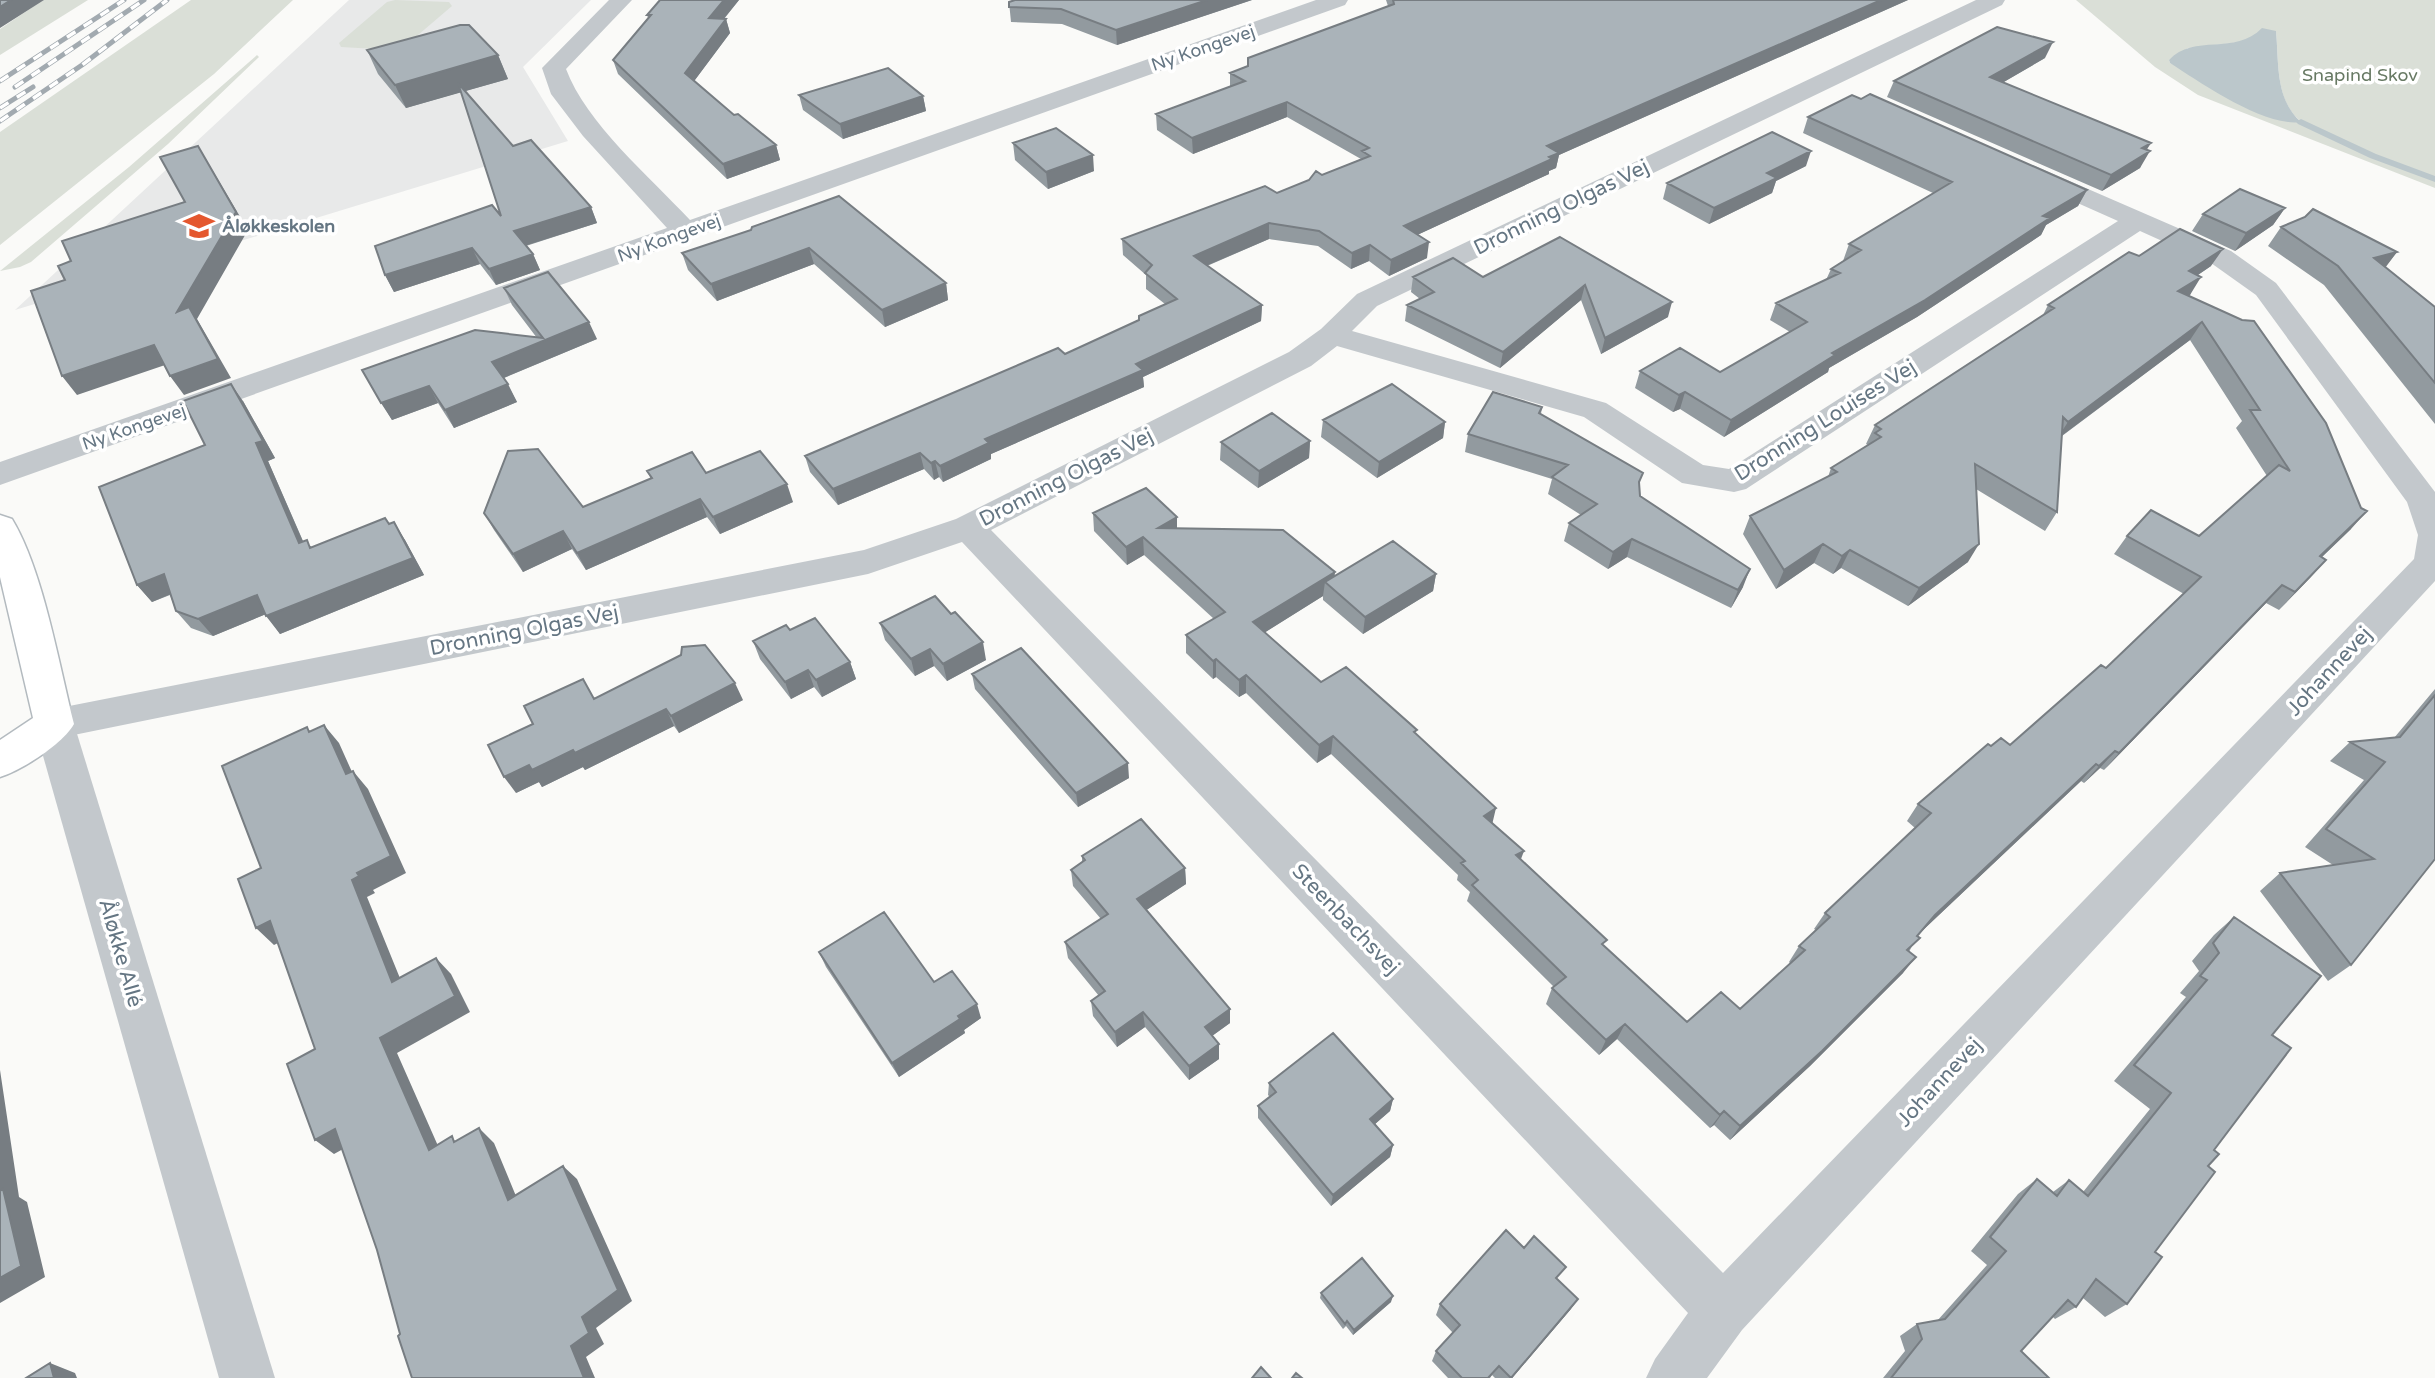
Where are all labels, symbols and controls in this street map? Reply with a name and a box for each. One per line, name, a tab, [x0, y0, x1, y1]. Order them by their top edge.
street label: Ny Kongevej	[1148, 20, 1258, 76]
park label: Snapind Skov	[2302, 64, 2418, 86]
street label: Dronning Olgas Vej	[1470, 154, 1653, 261]
school or university icon: Åløkkeskolen	[182, 209, 216, 243]
street label: Ny Kongevej	[614, 209, 724, 267]
place label: Åløkkeskolen	[222, 215, 335, 237]
street label: Dronning Louises Vej	[1730, 354, 1921, 487]
street label: Ny Kongevej	[79, 399, 189, 455]
street label: Dronning Olgas Vej	[975, 423, 1157, 532]
street label: Dronning Olgas Vej	[428, 600, 621, 661]
street label: Johannevej	[2282, 622, 2377, 721]
street label: Steenbachsvej	[1287, 859, 1405, 980]
street label: Åløkke Allé	[93, 896, 148, 1010]
street label: Johannevej	[1892, 1033, 1987, 1132]

